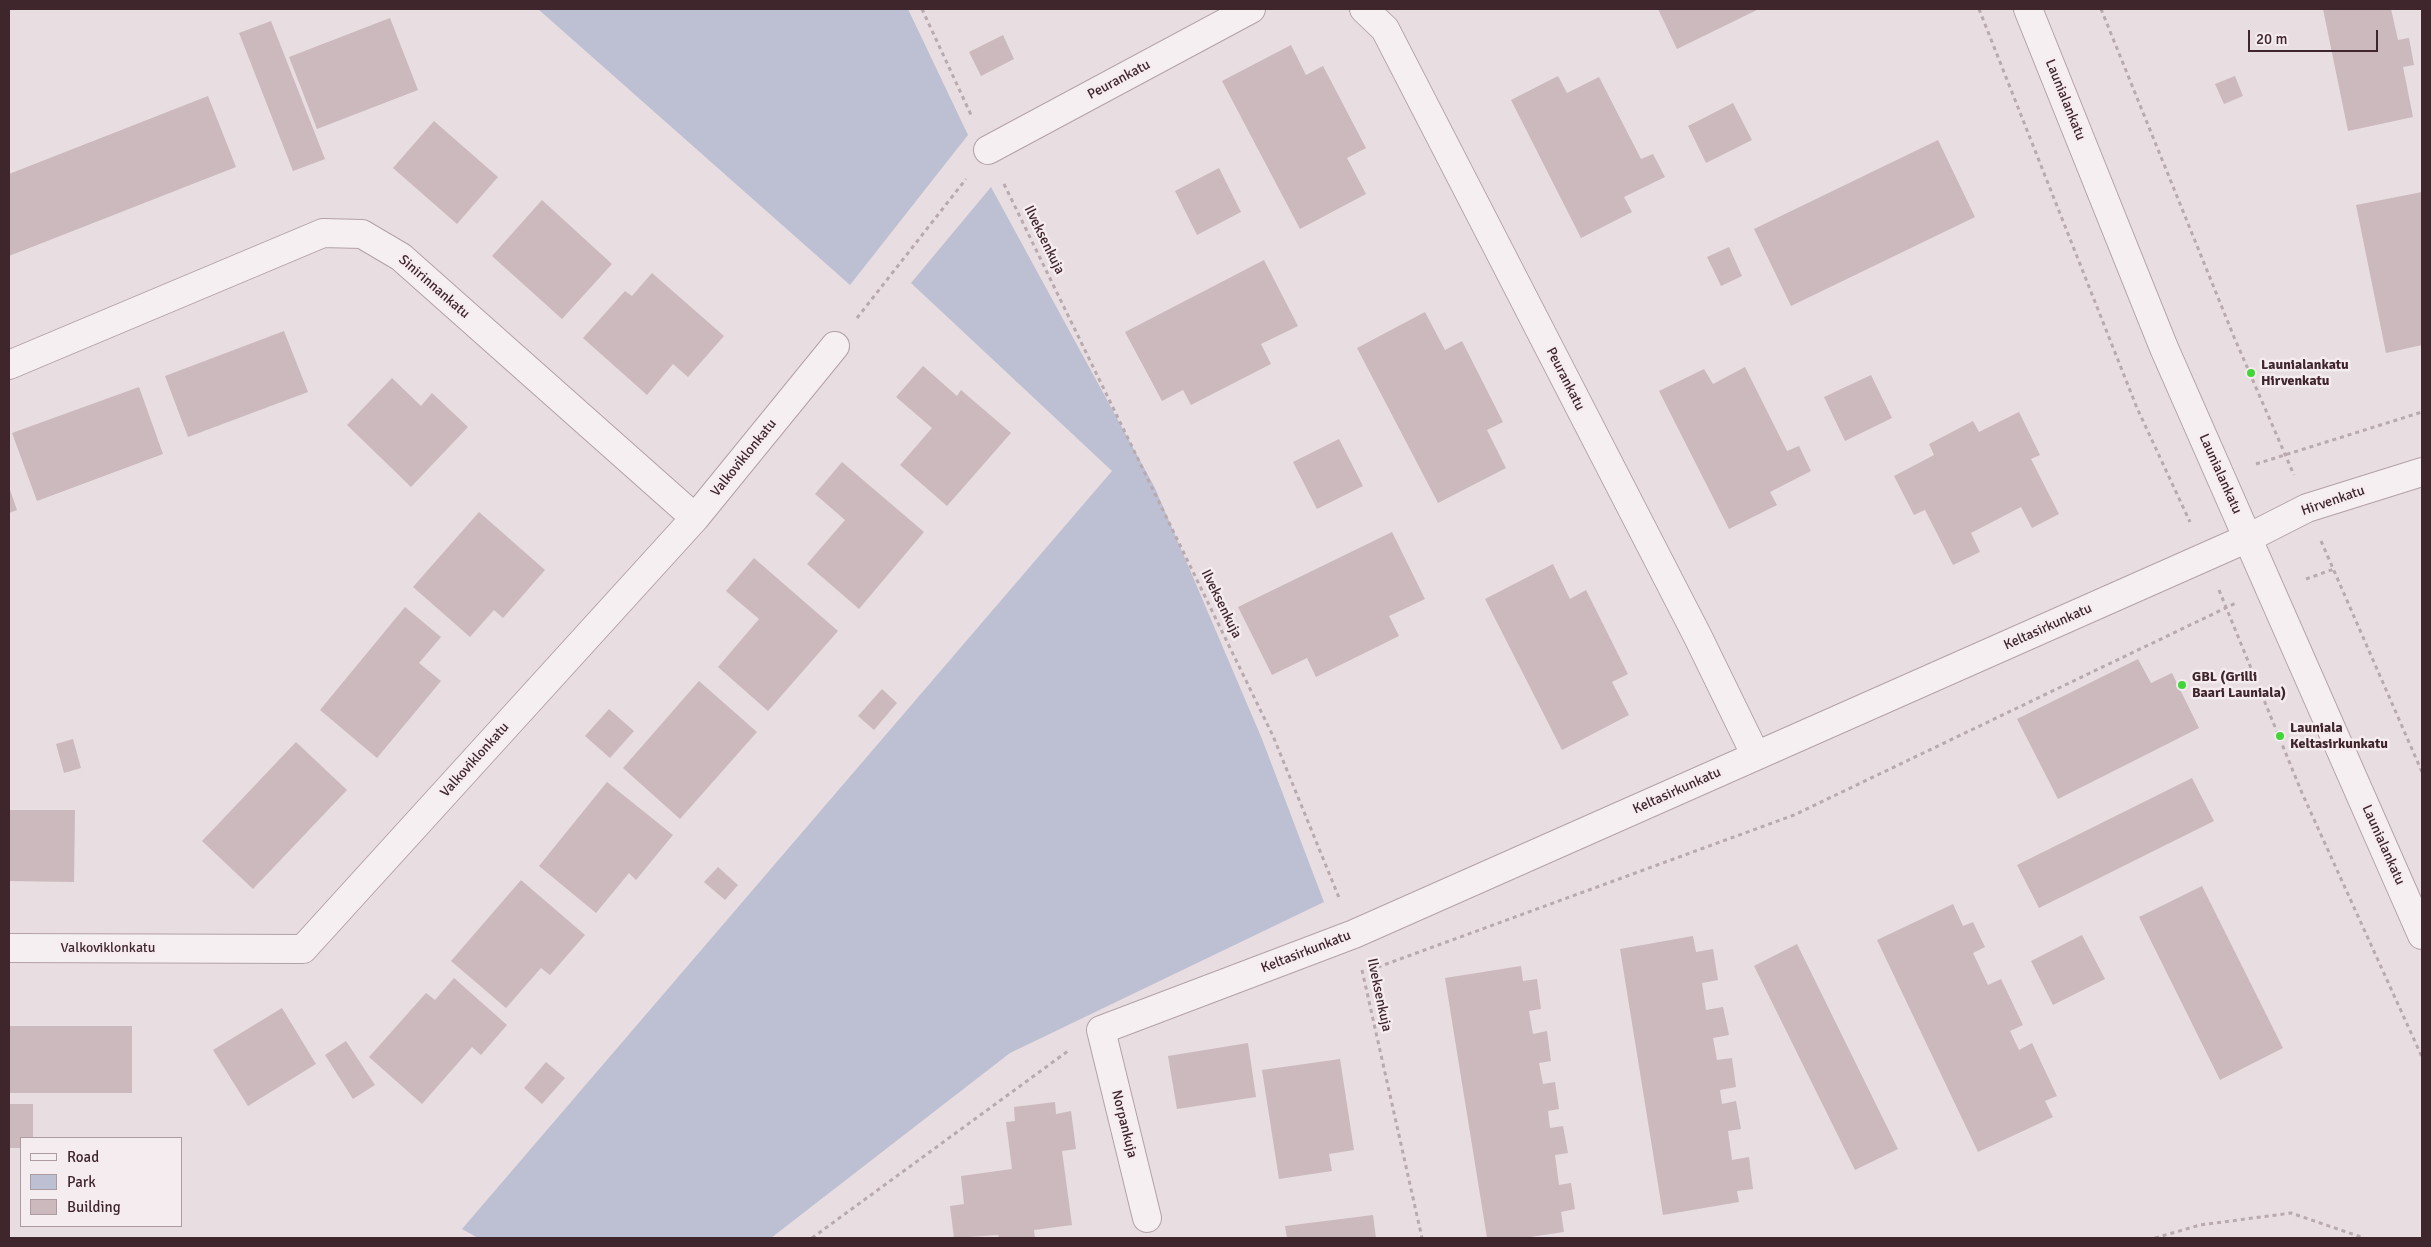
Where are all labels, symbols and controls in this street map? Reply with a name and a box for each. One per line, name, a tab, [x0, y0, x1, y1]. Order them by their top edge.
scale bar	[2251, 20, 2381, 52]
text: 20 m	[2256, 30, 2287, 48]
street label: Peurankatu	[1085, 56, 1153, 104]
street label: Launialankatu	[2041, 57, 2089, 143]
street label: Ilveksenkuja	[1020, 203, 1068, 277]
street label: Sinirinnankatu	[395, 252, 473, 322]
street label: Peurankatu	[1542, 345, 1588, 413]
place label: Launialankatu Hirvenkatu	[2261, 357, 2349, 390]
marker: Launialankatu Hirvenkatu	[2245, 367, 2257, 379]
street label: Valkoviklonkatu	[708, 416, 780, 500]
street label: Launialankatu	[2195, 431, 2245, 517]
street label: Hirvenkatu	[2299, 482, 2367, 520]
street label: Ilveksenkuja	[1197, 567, 1245, 641]
street label: Keltasirkunkatu	[2001, 600, 2095, 654]
place label: GBL (Grilli Baari Launiala)	[2192, 669, 2286, 702]
marker: GBL (Grilli Baari Launiala)	[2176, 679, 2188, 691]
street label: Valkoviklonkatu	[437, 719, 513, 801]
place label: Launiala Keltasirkunkatu	[2290, 720, 2388, 752]
marker: Launiala Keltasirkunkatu	[2274, 730, 2286, 742]
street label: Keltasirkunkatu	[1630, 764, 1724, 818]
street label: Launialankatu	[2358, 802, 2408, 888]
street label: Keltasirkunkatu	[1259, 927, 1353, 977]
street label: Valkoviklonkatu	[61, 940, 155, 956]
street label: Ilveksenkuja	[1363, 957, 1395, 1033]
street label: Norpankuja	[1107, 1088, 1141, 1160]
legend	[20, 1137, 182, 1227]
text: Road	[67, 1148, 99, 1166]
text: Park	[67, 1173, 96, 1191]
text: Building	[67, 1198, 121, 1216]

